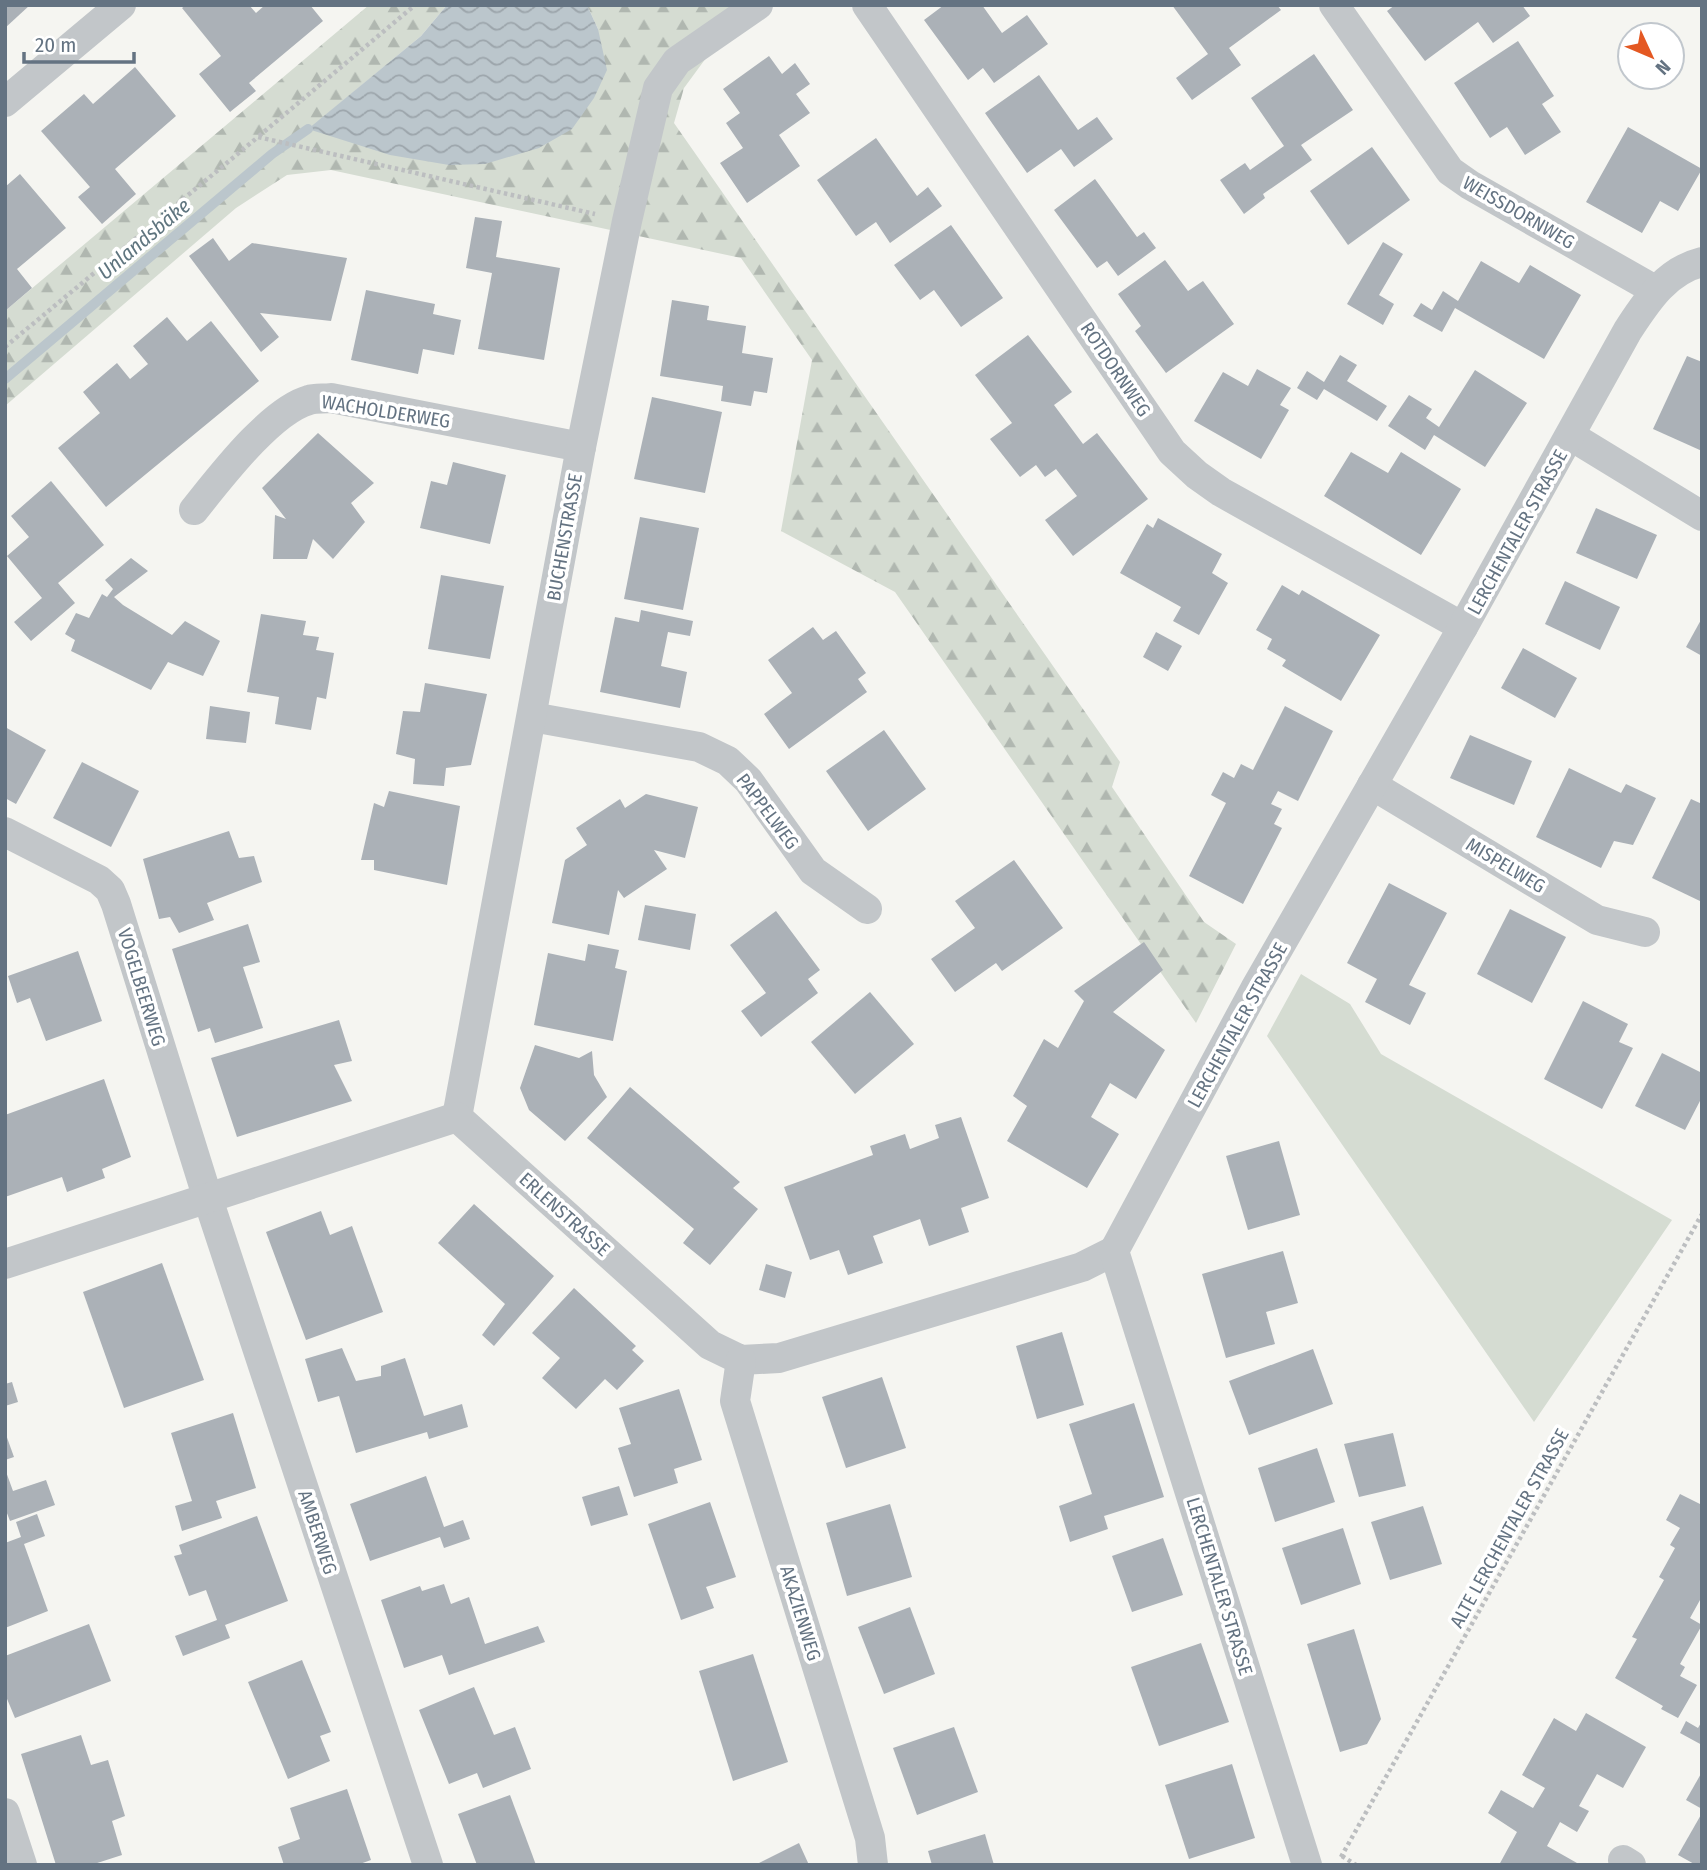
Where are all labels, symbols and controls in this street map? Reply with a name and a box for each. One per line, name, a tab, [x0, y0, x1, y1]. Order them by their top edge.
scale bar	[24, 21, 135, 65]
north arrow	[1616, 21, 1686, 91]
text: 20 m	[35, 32, 76, 58]
text: N	[1651, 55, 1675, 80]
street label: WEISSDORNWEG	[1459, 171, 1579, 254]
water label: Unlandsbäke	[92, 193, 196, 285]
street label: ROTDORNWEG	[1076, 318, 1156, 421]
street label: WACHOLDERWEG	[320, 390, 452, 433]
street label: LERCHENTALER STRASSE	[1463, 446, 1572, 619]
street label: BUCHENSTRASSE	[542, 472, 587, 603]
street label: PAPPELWEG	[732, 769, 804, 854]
street label: MISPELWEG	[1462, 833, 1549, 898]
street label: VOGELBEERWEG	[113, 925, 170, 1049]
street label: LERCHENTALER STRASSE	[1183, 939, 1292, 1112]
street label: ERLENSTRASSE	[515, 1168, 615, 1261]
street label: ALTE LERCHENTALER STRASSE	[1445, 1425, 1574, 1632]
street label: AMBERWEG	[293, 1487, 342, 1577]
street label: LERCHENTALER STRASSE	[1182, 1494, 1258, 1678]
street label: AKAZIENWEG	[775, 1563, 826, 1663]

